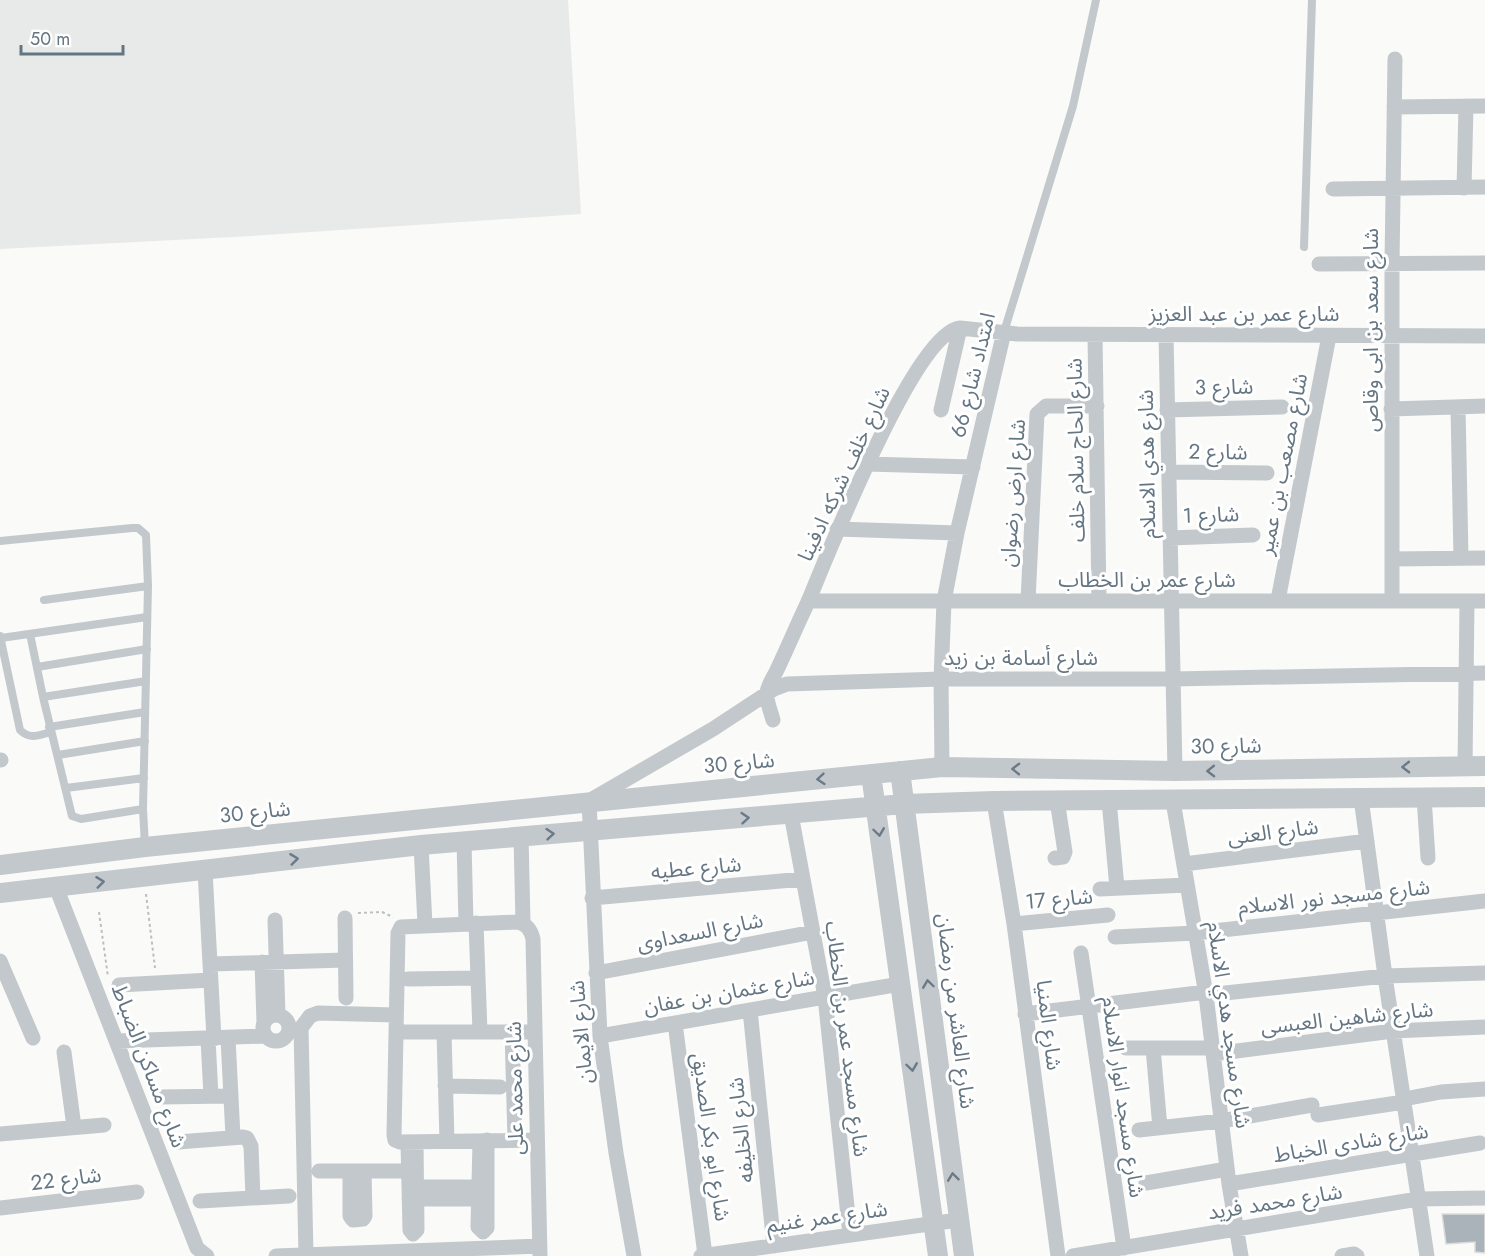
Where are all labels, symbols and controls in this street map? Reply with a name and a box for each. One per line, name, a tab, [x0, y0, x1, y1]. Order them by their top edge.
scale bar	[21, 18, 123, 56]
text: 50 m	[30, 26, 70, 52]
street label: شارع سعد بن ابى وقاص	[1356, 228, 1386, 432]
street label: شارع عمر بن عبد العزيز	[1148, 299, 1339, 329]
street label: امتداد شارع 66	[943, 309, 1003, 441]
street label: شارع الحاج سلام خلف	[1059, 358, 1094, 542]
street label: شارع 3	[1194, 371, 1254, 403]
street label: شارع مصعب بن عمير	[1250, 371, 1315, 558]
street label: شارع خلف شركه ادفينا	[790, 382, 898, 566]
street label: شارع هدي الاسلام	[1131, 389, 1164, 539]
street label: شارع ارض رضوان	[993, 418, 1033, 568]
street label: شارع 2	[1188, 436, 1248, 468]
street label: شارع 1	[1182, 499, 1240, 531]
street label: شارع عمر بن الخطاب	[1058, 565, 1236, 595]
street label: شارع أسامة بن زيد	[944, 643, 1098, 673]
street label: شارع 30	[1190, 730, 1262, 762]
street label: شارع 30	[702, 745, 776, 781]
one-way arrow	[1401, 761, 1410, 773]
one-way arrow	[1011, 762, 1020, 775]
one-way arrow	[1206, 764, 1215, 777]
one-way arrow	[817, 772, 826, 785]
street label: شارع 30	[218, 793, 292, 831]
one-way arrow	[740, 812, 749, 825]
street label: شارع العنى	[1226, 812, 1320, 852]
one-way arrow	[873, 827, 885, 837]
one-way arrow	[546, 828, 555, 841]
street label: شارع عطيه	[649, 849, 743, 887]
one-way arrow	[289, 854, 298, 866]
street label: شارع مسجد نور الاسلام	[1236, 872, 1432, 923]
one-way arrow	[95, 876, 104, 889]
street label: شارع 17	[1024, 881, 1094, 917]
street label: شارع السعداوى	[634, 905, 766, 959]
street label: شارع العاشر من رمضان	[929, 912, 983, 1110]
street label: شارع مسجد عمر بن الخطاب	[818, 919, 876, 1159]
street label: شارع مسجد هدي الاسلام	[1199, 919, 1258, 1131]
street label: شارع عثمان بن عفان	[641, 962, 817, 1022]
street label: شارع المنيا	[1029, 978, 1069, 1072]
street label: شارع الايمان	[562, 979, 600, 1085]
one-way arrow	[923, 979, 935, 988]
street label: شارع مساكن الضباط	[104, 980, 194, 1152]
street label: شارع مسجد انوار الاسلام	[1093, 994, 1152, 1200]
street label: شارع شاهين العبسى	[1259, 994, 1435, 1042]
street label: شارع محمد على	[499, 1021, 531, 1155]
street label: شارع ابو بكر الصديق	[684, 1051, 738, 1223]
one-way arrow	[905, 1062, 917, 1071]
street label: شارع الخليفه	[721, 1076, 761, 1184]
street label: شارع شادى الخياط	[1271, 1116, 1431, 1170]
street label: شارع 22	[29, 1160, 103, 1198]
one-way arrow	[947, 1173, 960, 1182]
street label: شارع محمد فريد	[1206, 1177, 1344, 1227]
street label: شارع عمر غنيم	[765, 1194, 889, 1240]

